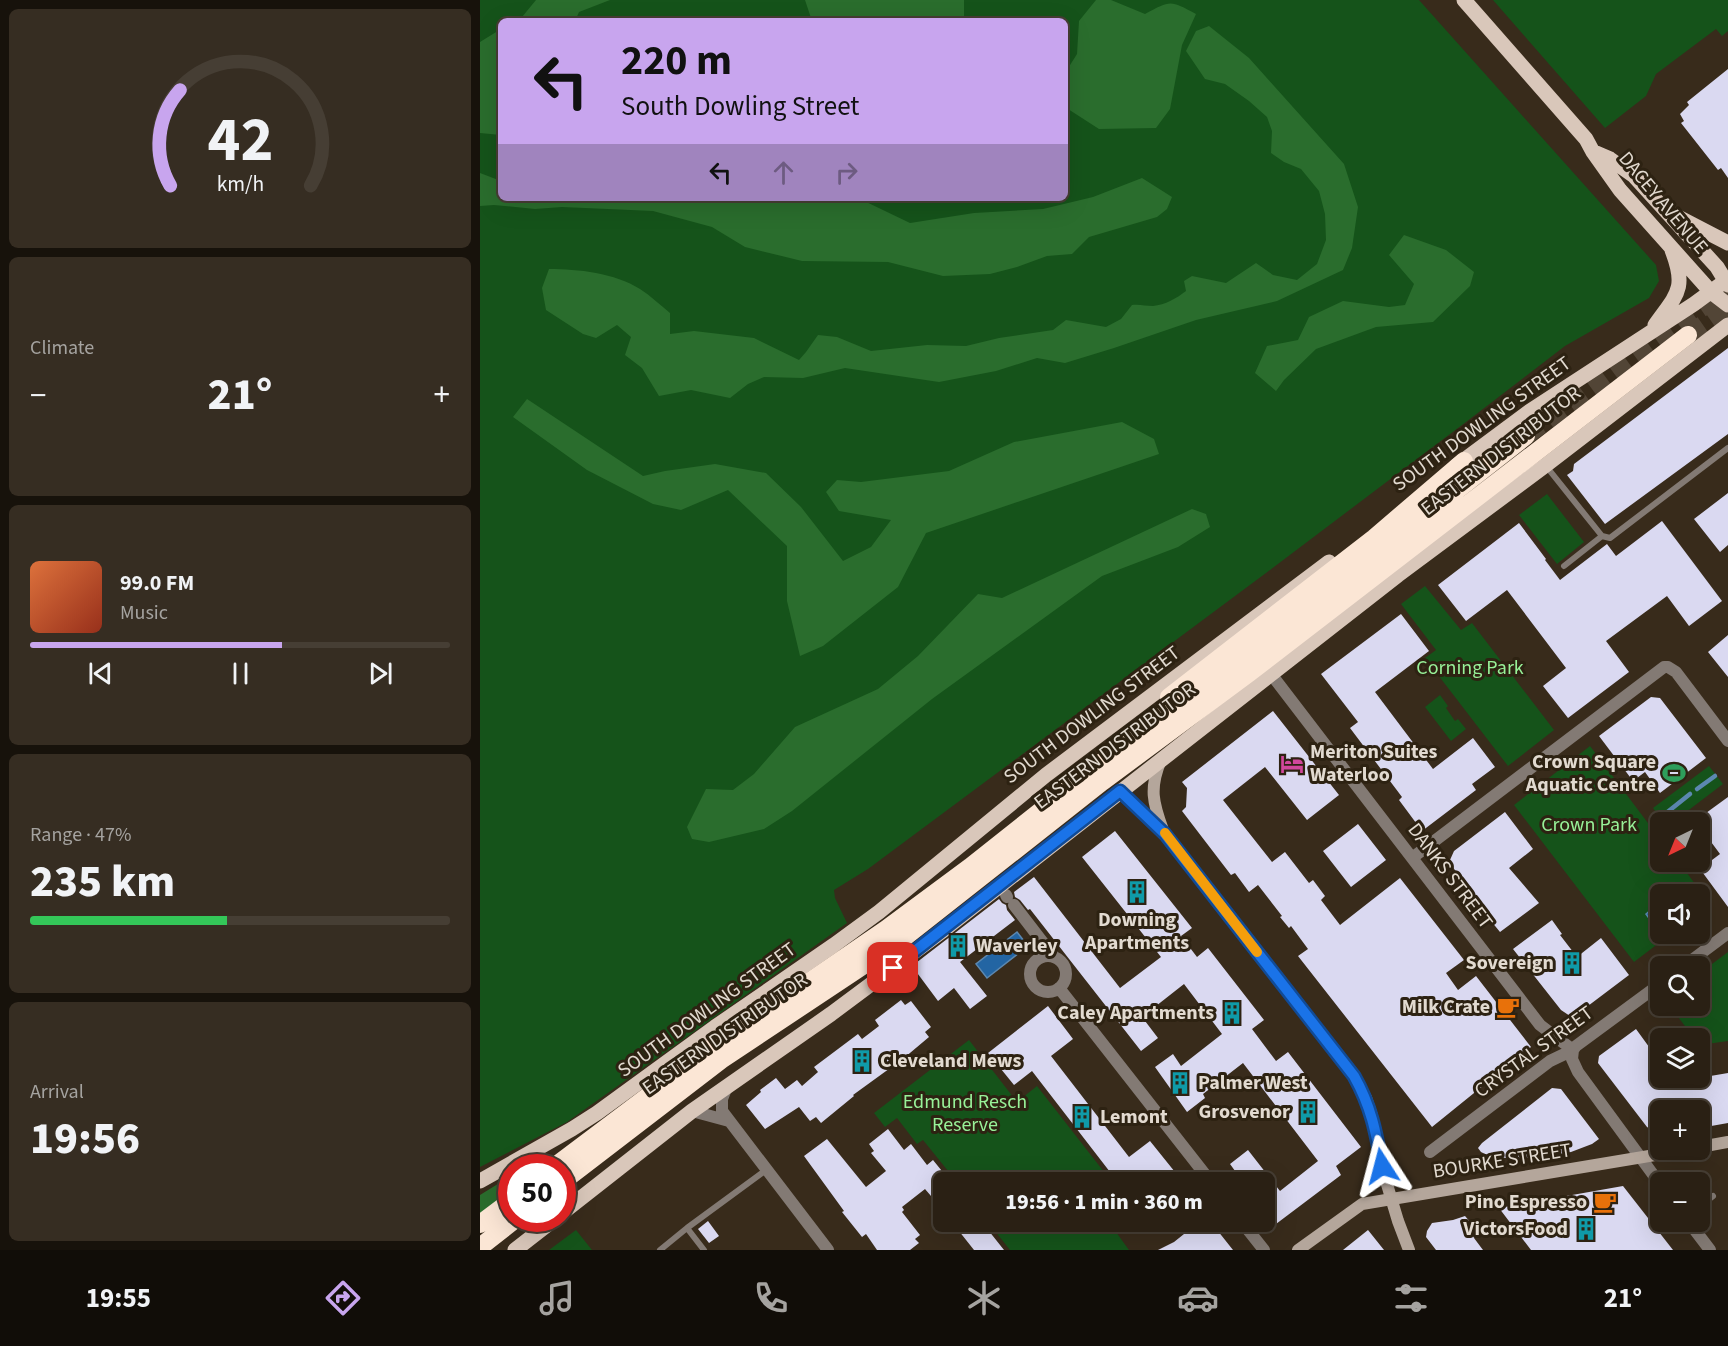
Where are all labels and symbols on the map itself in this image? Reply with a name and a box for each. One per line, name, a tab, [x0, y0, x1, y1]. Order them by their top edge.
street label: DACEY AVENUE	[1612, 146, 1714, 260]
street label: SOUTH DOWLING STREET	[1387, 350, 1577, 498]
street label: EASTERN DISTRIBUTOR	[1415, 380, 1587, 522]
street label: SOUTH DOWLING STREET	[998, 639, 1186, 791]
park label: Corning Park	[1416, 654, 1524, 682]
street label: EASTERN DISTRIBUTOR	[1028, 676, 1202, 816]
place label: Meriton Suites Waterloo	[1310, 738, 1438, 789]
place label: Crown Square Aquatic Centre	[1525, 748, 1656, 799]
hotel icon: Meriton Suites Waterloo	[1279, 751, 1305, 777]
sports icon: Crown Square Aquatic Centre	[1661, 760, 1687, 786]
park label: Crown Park	[1541, 811, 1637, 839]
north arrow	[1650, 812, 1710, 872]
street label: DANKS STREET	[1401, 817, 1499, 935]
building icon: Downing Apartments	[1124, 879, 1150, 905]
place label: Downing Apartments	[1084, 906, 1189, 957]
place label: Waverley	[976, 932, 1058, 960]
building icon: Waverley	[945, 933, 971, 959]
street label: SOUTH DOWLING STREET	[612, 936, 802, 1084]
pin	[867, 942, 918, 993]
place label: Sovereign	[1466, 949, 1554, 977]
building icon: Sovereign	[1559, 950, 1585, 976]
street label: EASTERN DISTRIBUTOR	[637, 966, 813, 1102]
place label: Milk Crate	[1402, 993, 1490, 1021]
cafe icon: Milk Crate	[1495, 994, 1521, 1020]
place label: Caley Apartments	[1057, 999, 1214, 1027]
street label: CRYSTAL STREET	[1469, 999, 1599, 1105]
building icon: Caley Apartments	[1219, 1000, 1245, 1026]
place label: Cleveland Mews	[880, 1047, 1021, 1075]
building icon: Cleveland Mews	[849, 1048, 875, 1074]
place label: Palmer West	[1198, 1069, 1308, 1097]
building icon: Palmer West	[1167, 1070, 1193, 1096]
park label: Edmund Resch Reserve	[903, 1088, 1027, 1139]
place label: Grosvenor	[1198, 1098, 1290, 1126]
building icon: Grosvenor	[1295, 1099, 1321, 1125]
place label: Lemont	[1100, 1103, 1168, 1131]
building icon: Lemont	[1069, 1104, 1095, 1130]
position arrow	[1350, 1134, 1414, 1198]
street label: BOURKE STREET	[1431, 1136, 1573, 1186]
speed limit sign: 50	[498, 1154, 576, 1232]
place label: Pino Espresso	[1465, 1188, 1587, 1216]
cafe icon: Pino Espresso	[1592, 1189, 1618, 1215]
place label: VictorsFood	[1462, 1215, 1568, 1243]
building icon: VictorsFood	[1573, 1216, 1599, 1242]

